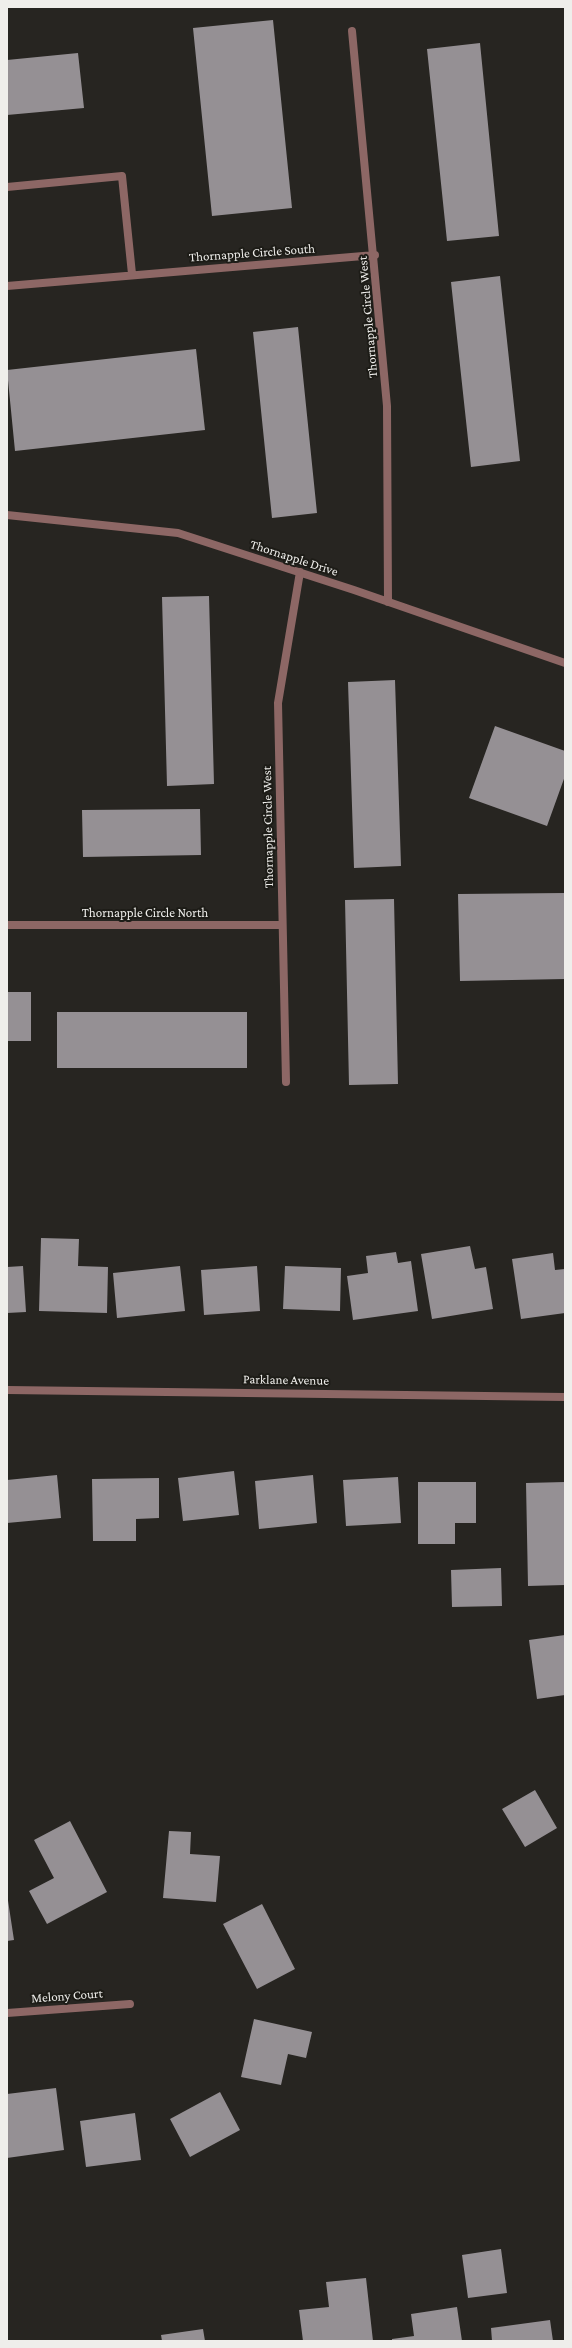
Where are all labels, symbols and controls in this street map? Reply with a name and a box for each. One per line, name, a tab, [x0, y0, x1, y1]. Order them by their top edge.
street label: Thornapple Circle South	[188, 241, 316, 265]
street label: Thornapple Circle West	[355, 255, 381, 379]
street label: Thornapple Drive	[248, 536, 340, 580]
street label: Thornapple Circle West	[259, 766, 277, 888]
street label: Thornapple Circle North	[82, 905, 208, 921]
street label: Parklane Avenue	[243, 1371, 329, 1389]
street label: Melony Court	[31, 1986, 103, 2006]

